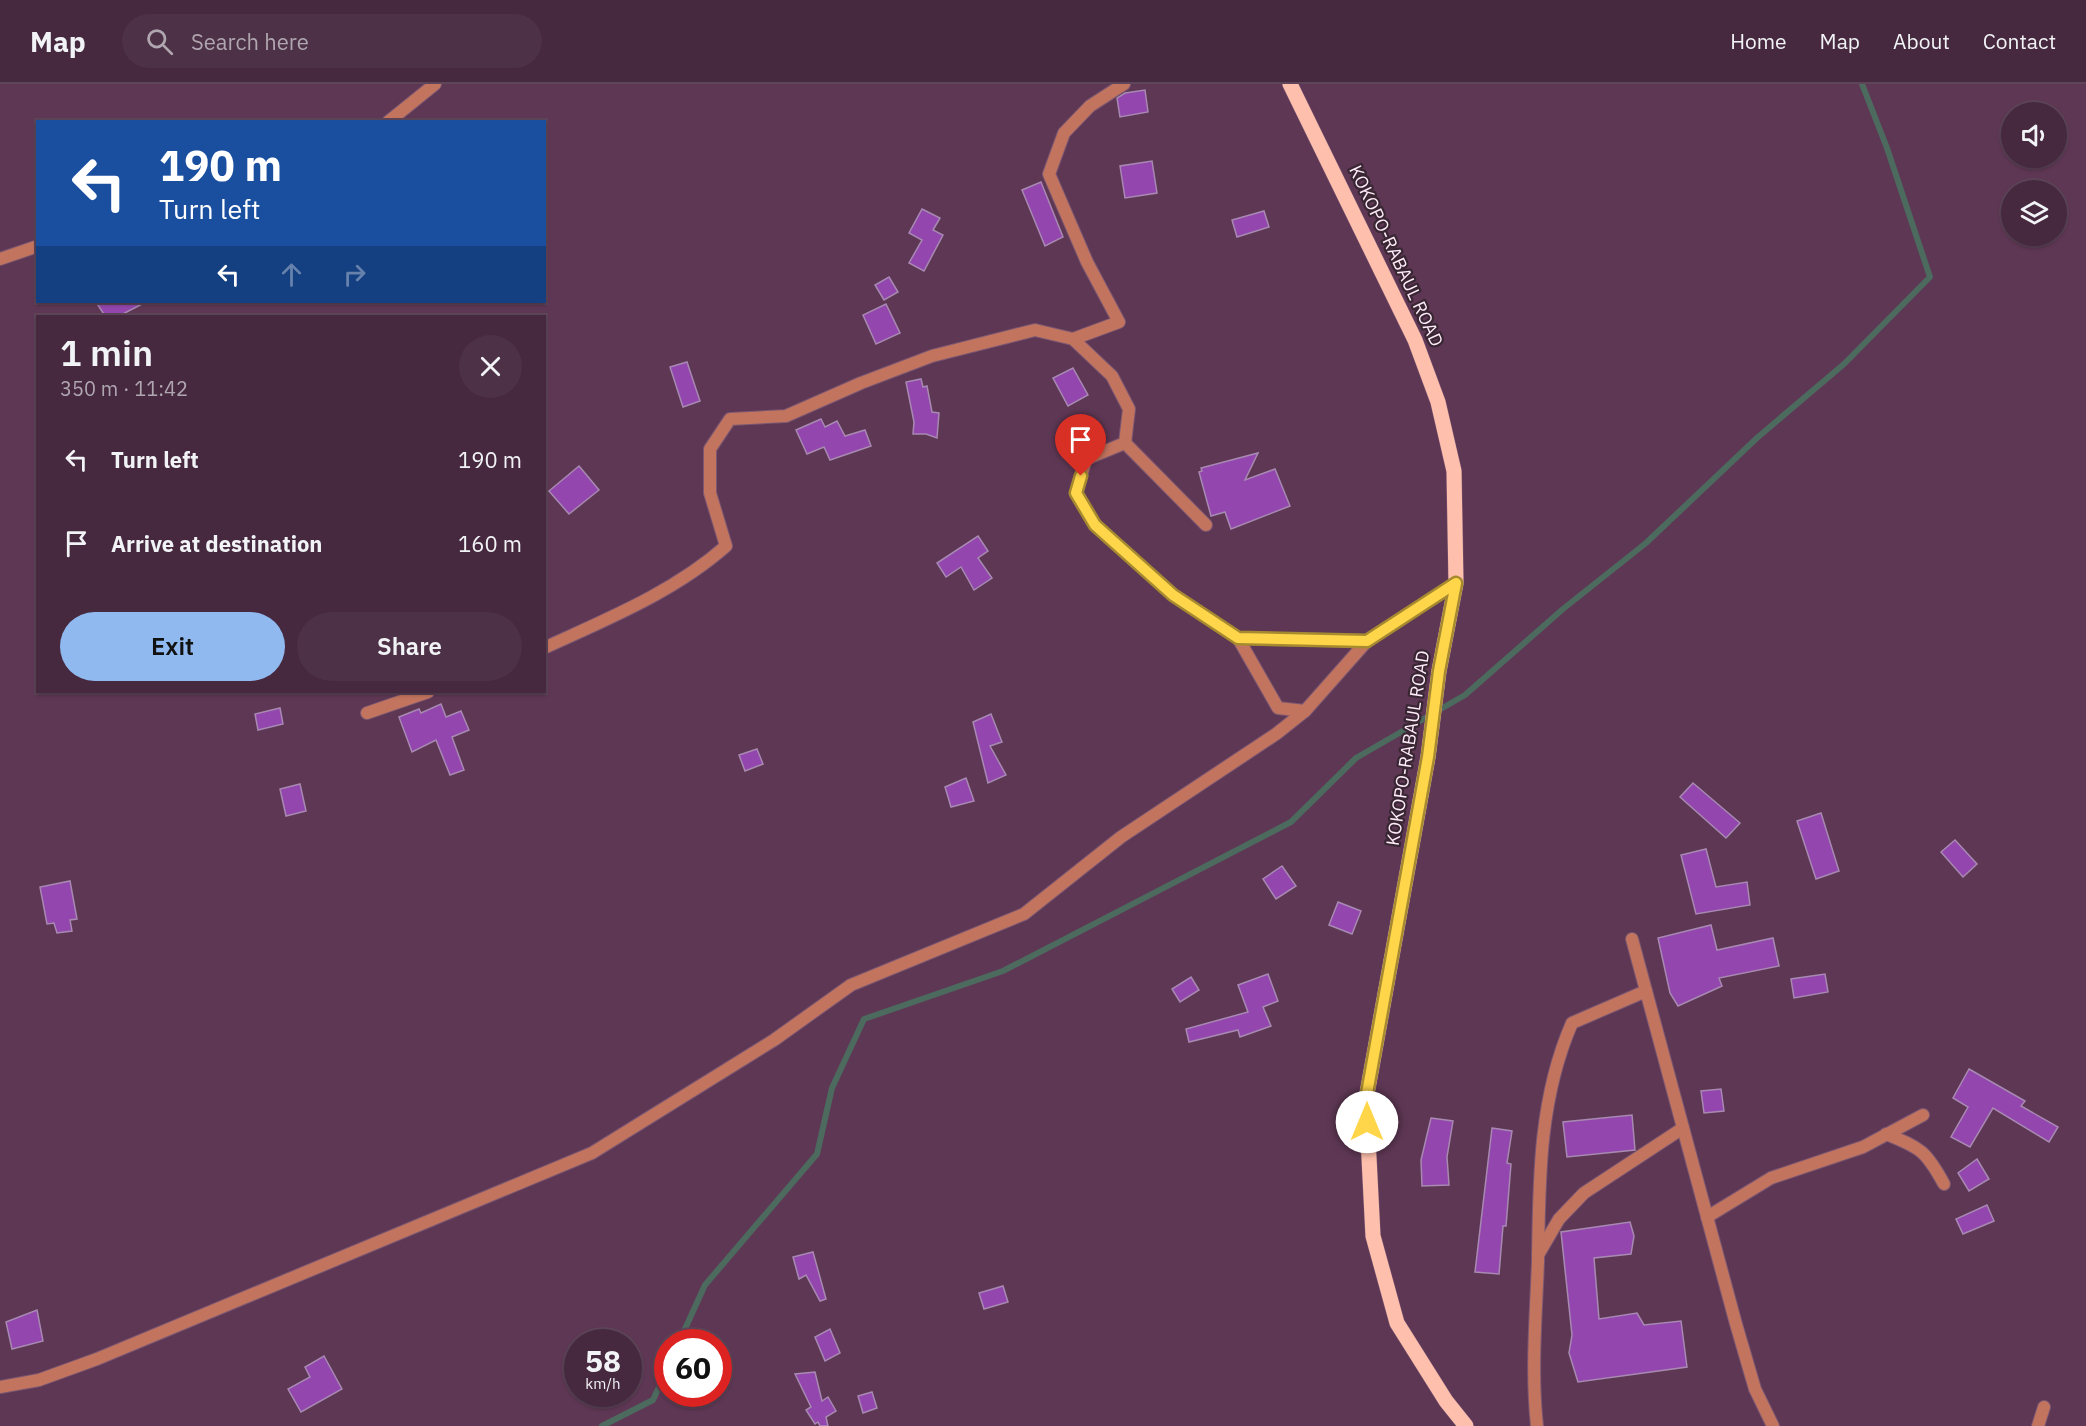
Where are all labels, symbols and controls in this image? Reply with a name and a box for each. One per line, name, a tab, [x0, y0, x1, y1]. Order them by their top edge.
search box	[122, 14, 542, 68]
text: Map	[30, 23, 86, 60]
icon: search	[143, 25, 176, 58]
text: Search here	[191, 27, 309, 56]
text: Home	[1730, 27, 1787, 55]
text: Map	[1820, 27, 1860, 55]
text: About	[1893, 27, 1950, 55]
text: Contact	[1983, 27, 2056, 55]
map controls	[2001, 102, 2067, 246]
button: sound	[2001, 102, 2067, 168]
text: 190 m	[159, 138, 282, 193]
icon: left	[60, 144, 138, 222]
street label: KOKOPO-RABAUL ROAD	[1344, 161, 1449, 350]
button: layers	[2001, 180, 2067, 246]
text: Turn left	[159, 191, 260, 226]
icon: left	[212, 258, 245, 291]
icon: ahead	[275, 258, 308, 291]
icon: right	[338, 258, 371, 291]
text: 1 min	[60, 329, 153, 376]
button: close	[459, 335, 522, 398]
text: 350 m · 11:42	[60, 375, 188, 402]
pin	[1055, 414, 1106, 476]
icon: arrive	[1064, 423, 1097, 456]
icon: left	[60, 443, 93, 476]
text: Turn left	[111, 445, 199, 474]
text: 190 m	[458, 445, 522, 474]
icon: arrive	[60, 527, 93, 560]
text: Arrive at destination	[111, 529, 322, 558]
text: 160 m	[458, 529, 522, 558]
button: Exit	[60, 612, 285, 681]
button: Share	[297, 612, 522, 681]
street label: KOKOPO-RABAUL ROAD	[1381, 649, 1434, 847]
position arrow	[1335, 1090, 1399, 1154]
speed limit sign: 60	[654, 1329, 732, 1407]
text: 58	[585, 1341, 621, 1380]
text: km/h	[585, 1374, 621, 1393]

